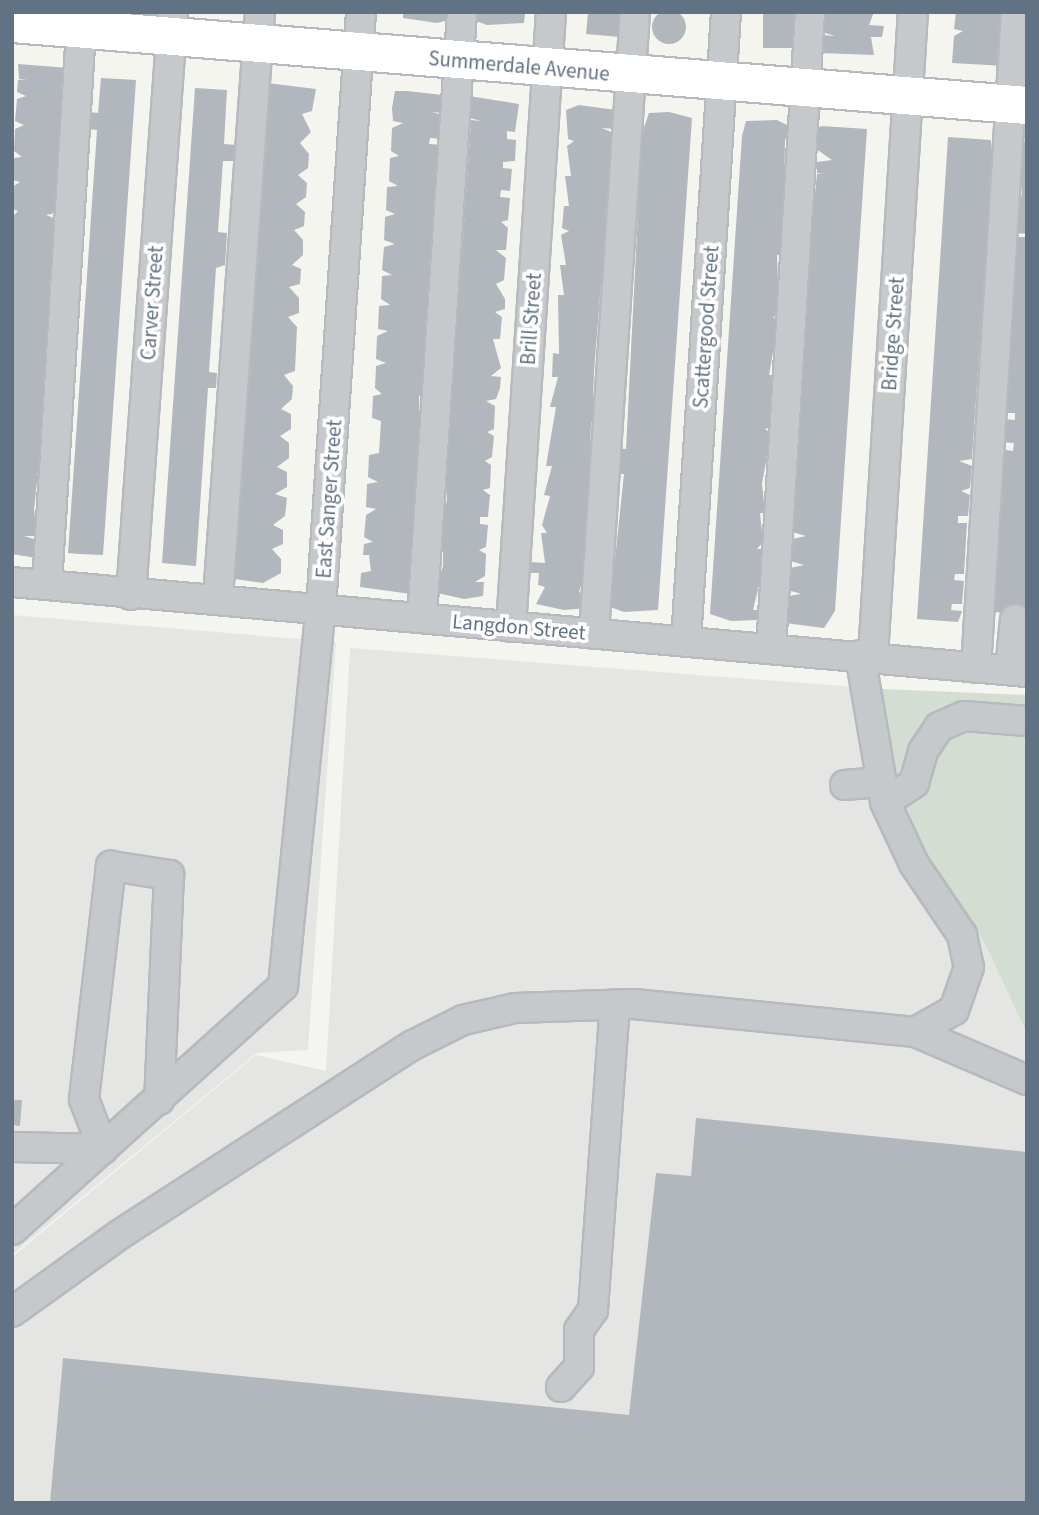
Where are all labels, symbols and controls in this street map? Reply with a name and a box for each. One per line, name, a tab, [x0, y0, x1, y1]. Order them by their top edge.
street label: Summerdale Avenue	[427, 46, 611, 86]
street label: Carver Street	[135, 245, 169, 361]
street label: Scattergood Street	[688, 245, 724, 409]
street label: Brill Street	[515, 272, 547, 366]
street label: Bridge Street	[876, 276, 910, 392]
street label: East Sanger Street	[311, 419, 347, 579]
street label: Langdon Street	[451, 609, 587, 645]

